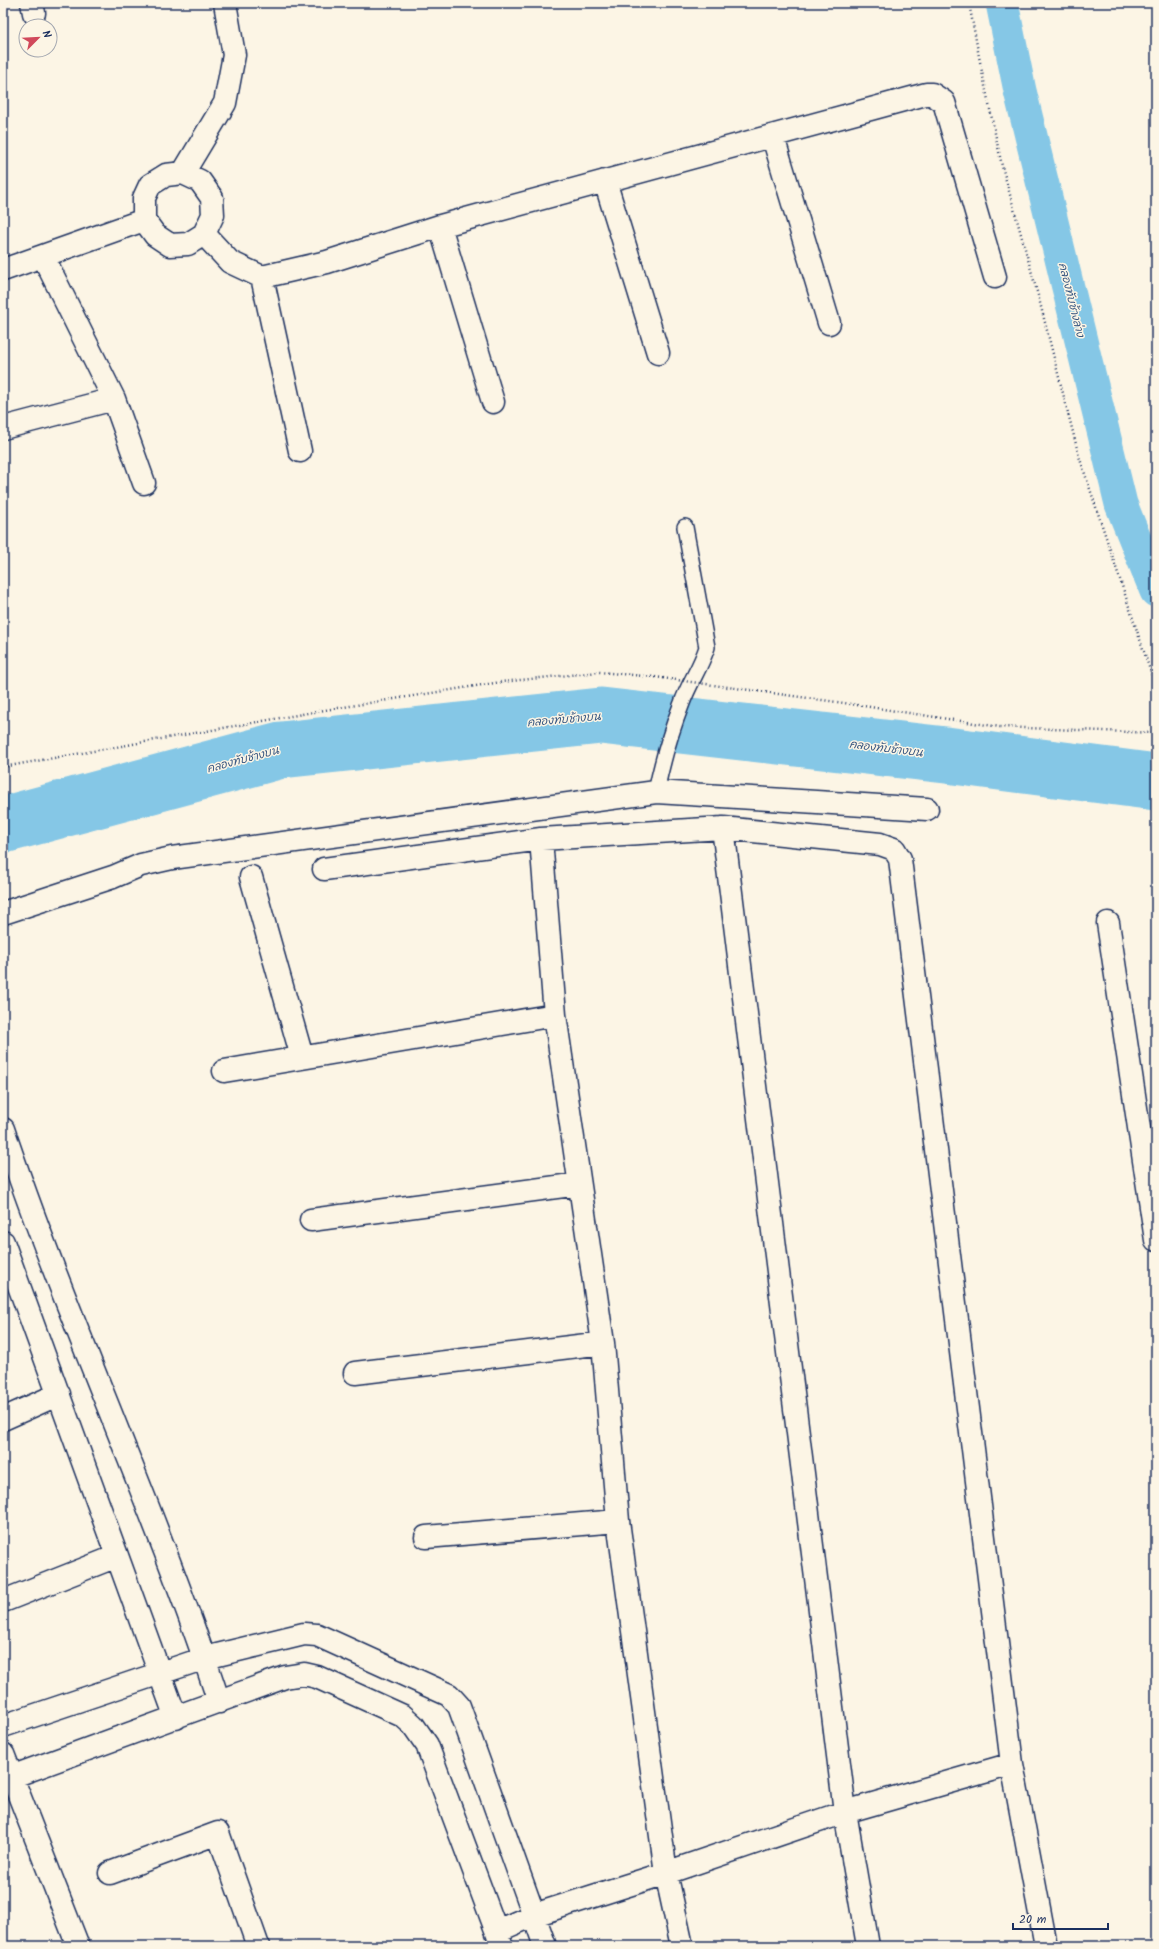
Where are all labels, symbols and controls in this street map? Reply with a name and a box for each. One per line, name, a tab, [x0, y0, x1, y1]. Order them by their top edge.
north arrow	[18, 18, 58, 58]
text: N	[37, 28, 56, 41]
water label: คลองทับช้างล่าง	[1053, 261, 1089, 341]
water label: คลองทับช้างบน	[526, 708, 603, 732]
water label: คลองทับช้างบน	[848, 736, 925, 763]
water label: คลองทับช้างบน	[205, 741, 282, 778]
scale bar	[1013, 1905, 1108, 1931]
text: 20 m	[1019, 1910, 1047, 1929]

